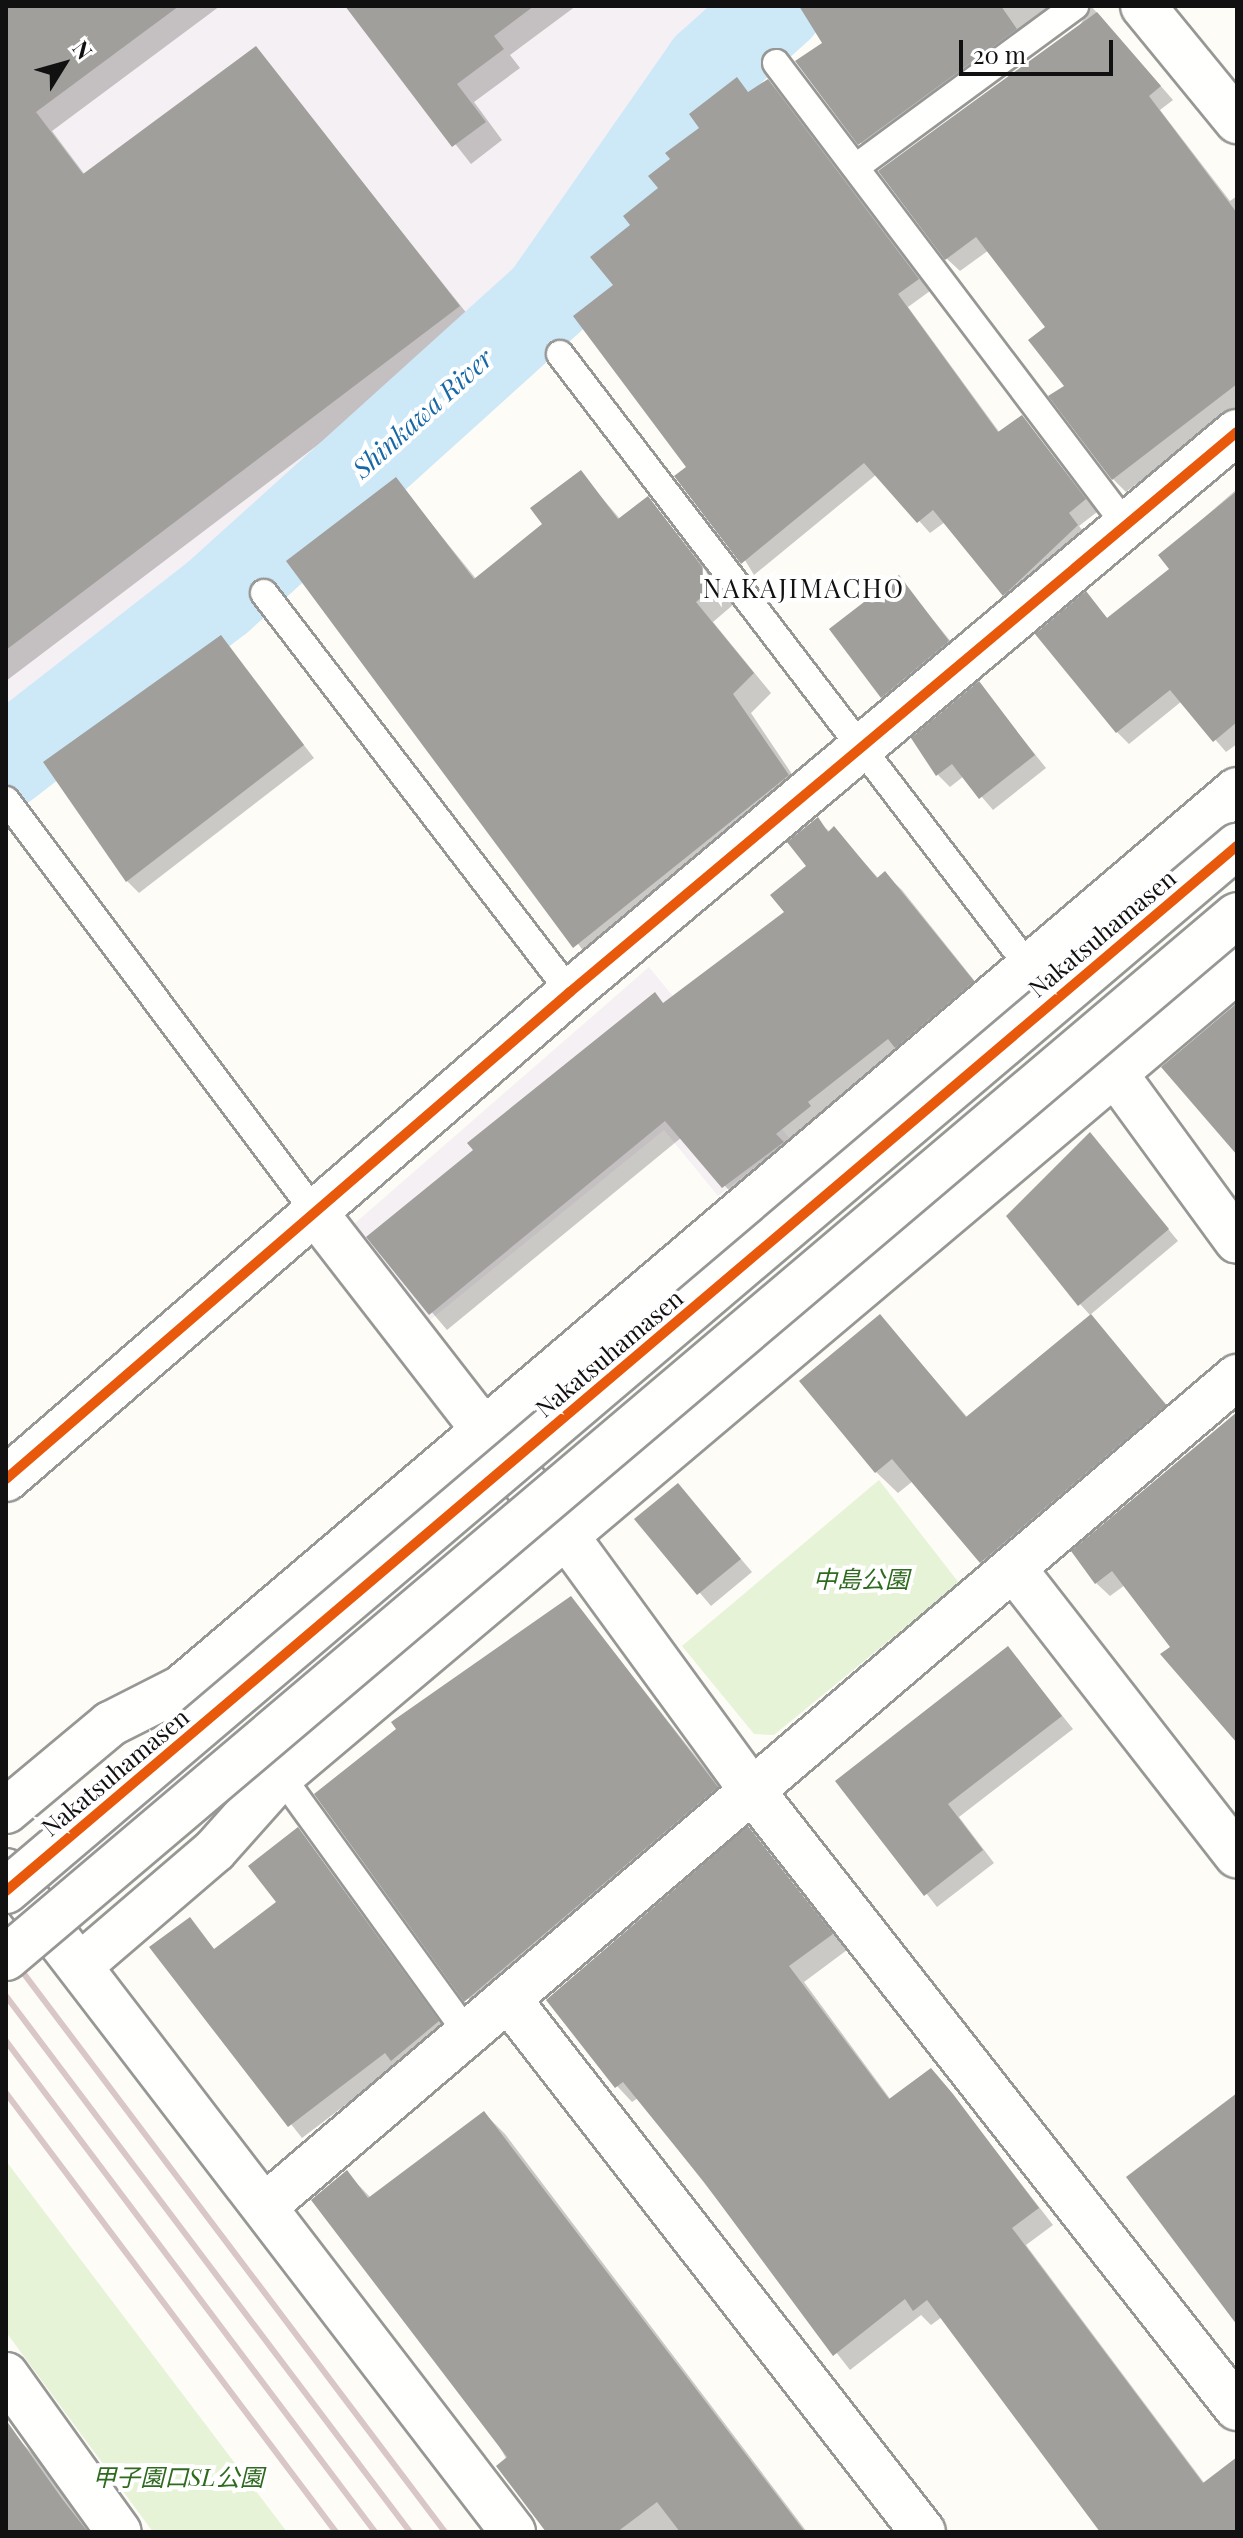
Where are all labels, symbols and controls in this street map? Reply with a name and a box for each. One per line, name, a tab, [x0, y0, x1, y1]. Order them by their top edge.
north arrow	[24, 24, 104, 104]
scale bar	[963, 24, 1117, 74]
text: N	[66, 34, 100, 65]
text: 20 m	[973, 38, 1026, 70]
water label: Shinkawa River	[346, 342, 498, 484]
district label: NAKAJIMACHO	[703, 572, 905, 604]
street label: Nakatsuhamasen	[1023, 863, 1181, 1003]
street label: Nakatsuhamasen	[530, 1283, 688, 1423]
park label: 中島公園	[813, 1565, 909, 1593]
street label: Nakatsuhamasen	[36, 1702, 194, 1842]
park label: 甲子園口SL公園	[92, 2463, 264, 2491]

